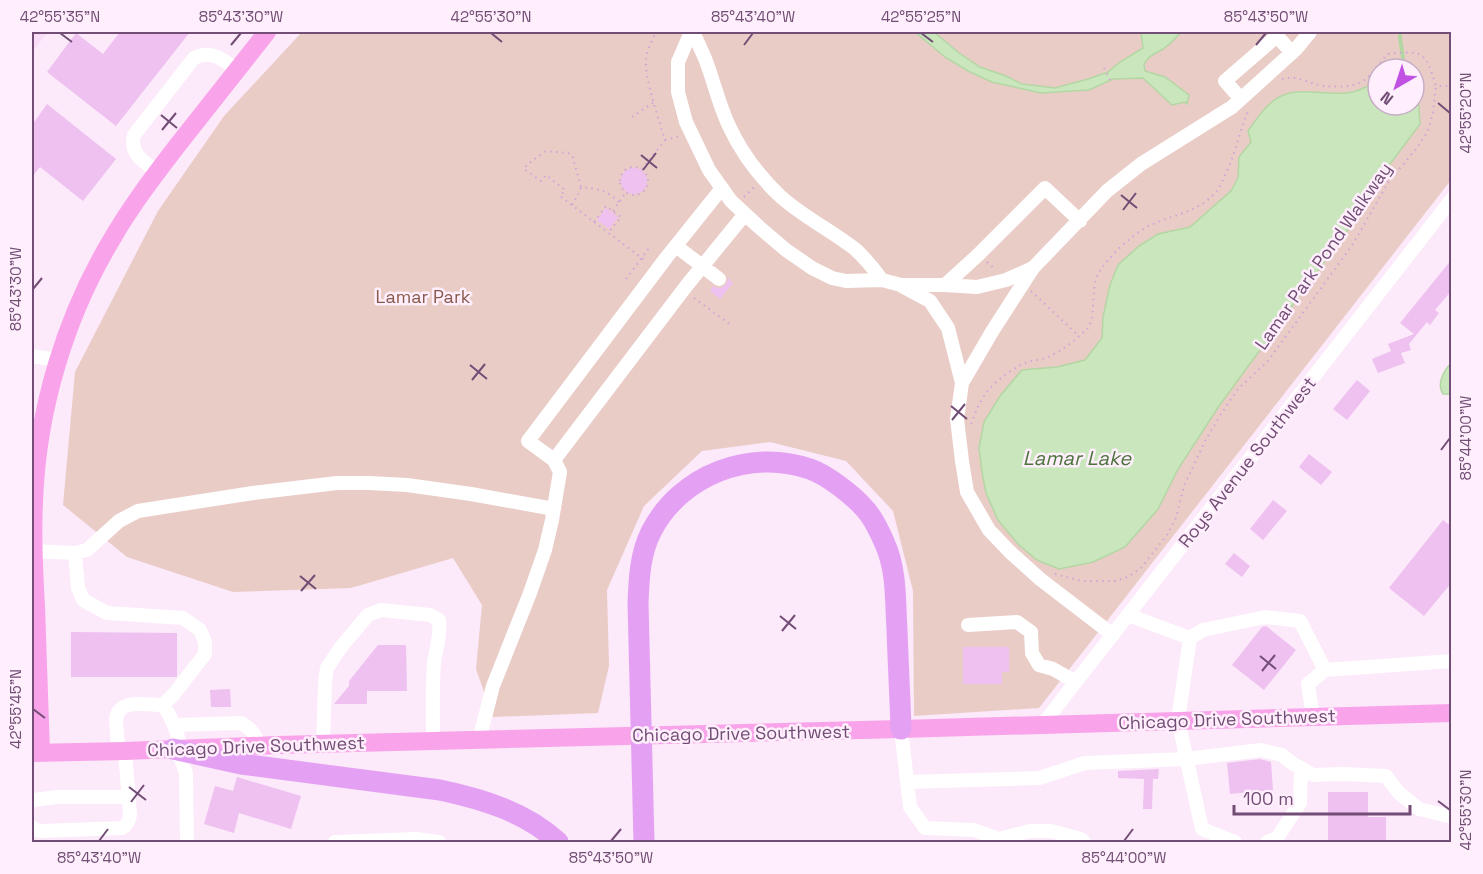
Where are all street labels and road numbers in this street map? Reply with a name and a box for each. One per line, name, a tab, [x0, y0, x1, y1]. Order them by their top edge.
street label: Lamar Park Pond Walkway	[1249, 158, 1397, 354]
street label: Roys Avenue Southwest	[1173, 372, 1321, 552]
street label: Chicago Drive Southwest	[1118, 704, 1336, 734]
street label: Chicago Drive Southwest	[632, 720, 850, 746]
street label: Chicago Drive Southwest	[147, 731, 365, 761]

